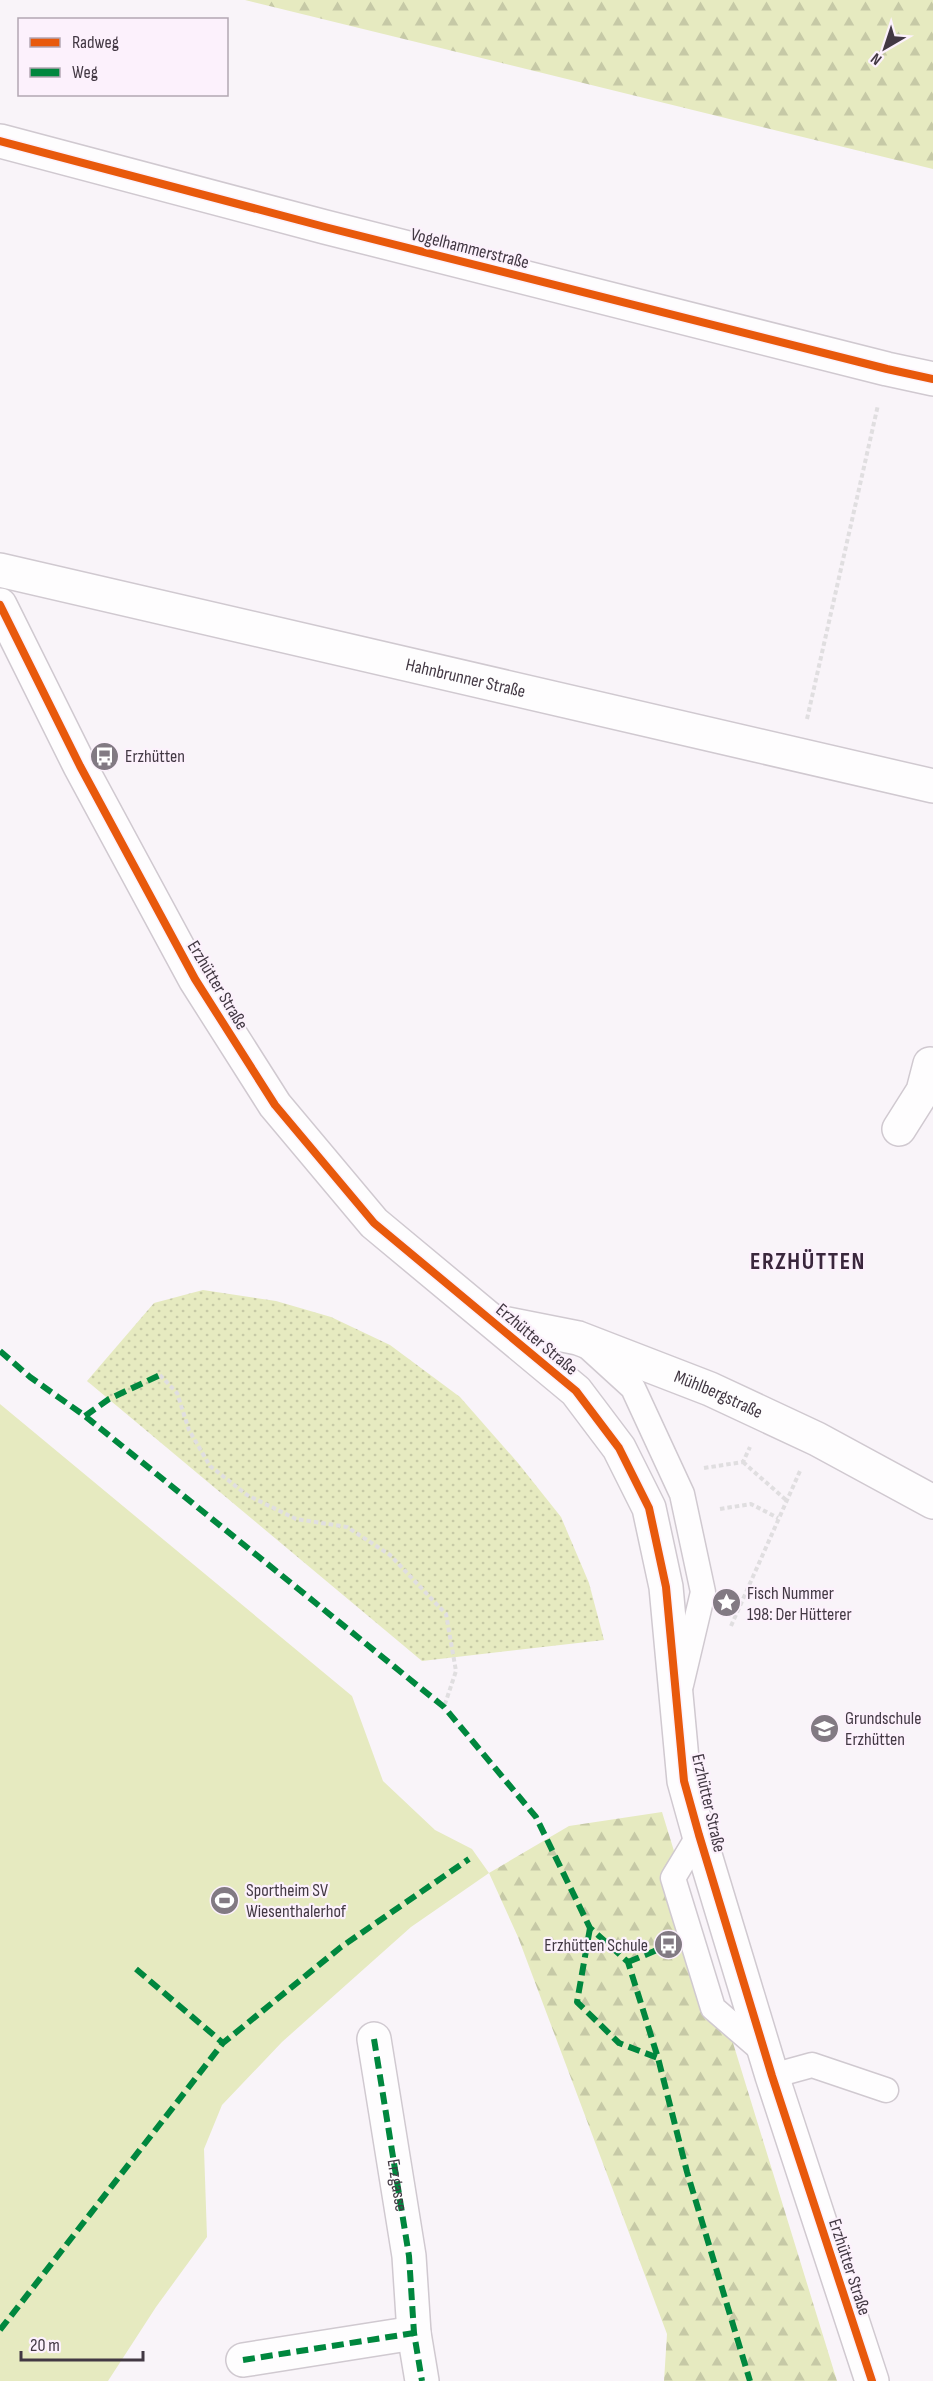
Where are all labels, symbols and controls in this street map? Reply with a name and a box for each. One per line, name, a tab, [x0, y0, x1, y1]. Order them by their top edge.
legend	[18, 18, 228, 96]
north arrow	[855, 18, 915, 78]
text: Radweg	[72, 32, 119, 53]
text: N	[867, 48, 886, 69]
text: Weg	[72, 62, 98, 83]
street label: Vogelhammerstraße	[409, 224, 531, 273]
street label: Hahnbrunner Straße	[404, 654, 528, 702]
bus stop icon: Erzhütten	[88, 740, 120, 772]
place label: Erzhütten	[125, 746, 185, 767]
street label: Erzhütter Straße	[183, 937, 252, 1034]
district label: ERZHÜTTEN	[750, 1247, 866, 1276]
street label: Erzhütter Straße	[492, 1299, 582, 1380]
street label: Mühlbergstraße	[671, 1366, 766, 1423]
place label: Fisch Nummer 198: Der Hütterer	[747, 1583, 852, 1625]
place icon: Fisch Nummer 198: Der Hütterer	[710, 1587, 742, 1619]
place label: Grundschule Erzhütten	[845, 1708, 921, 1750]
school or university icon: Grundschule Erzhütten	[808, 1712, 840, 1744]
street label: Erzhütter Straße	[687, 1752, 730, 1854]
place label: Sportheim SV Wiesenthalerhof	[246, 1880, 347, 1922]
sports icon: Sportheim SV Wiesenthalerhof	[209, 1884, 241, 1916]
bus stop icon: Erzhütten Schule	[653, 1929, 685, 1961]
place label: Erzhütten Schule	[544, 1935, 648, 1956]
street label: Erzgasse	[382, 2157, 412, 2213]
street label: Erzhütter Straße	[824, 2216, 875, 2318]
scale bar	[21, 2324, 142, 2362]
text: 20 m	[30, 2335, 60, 2356]

